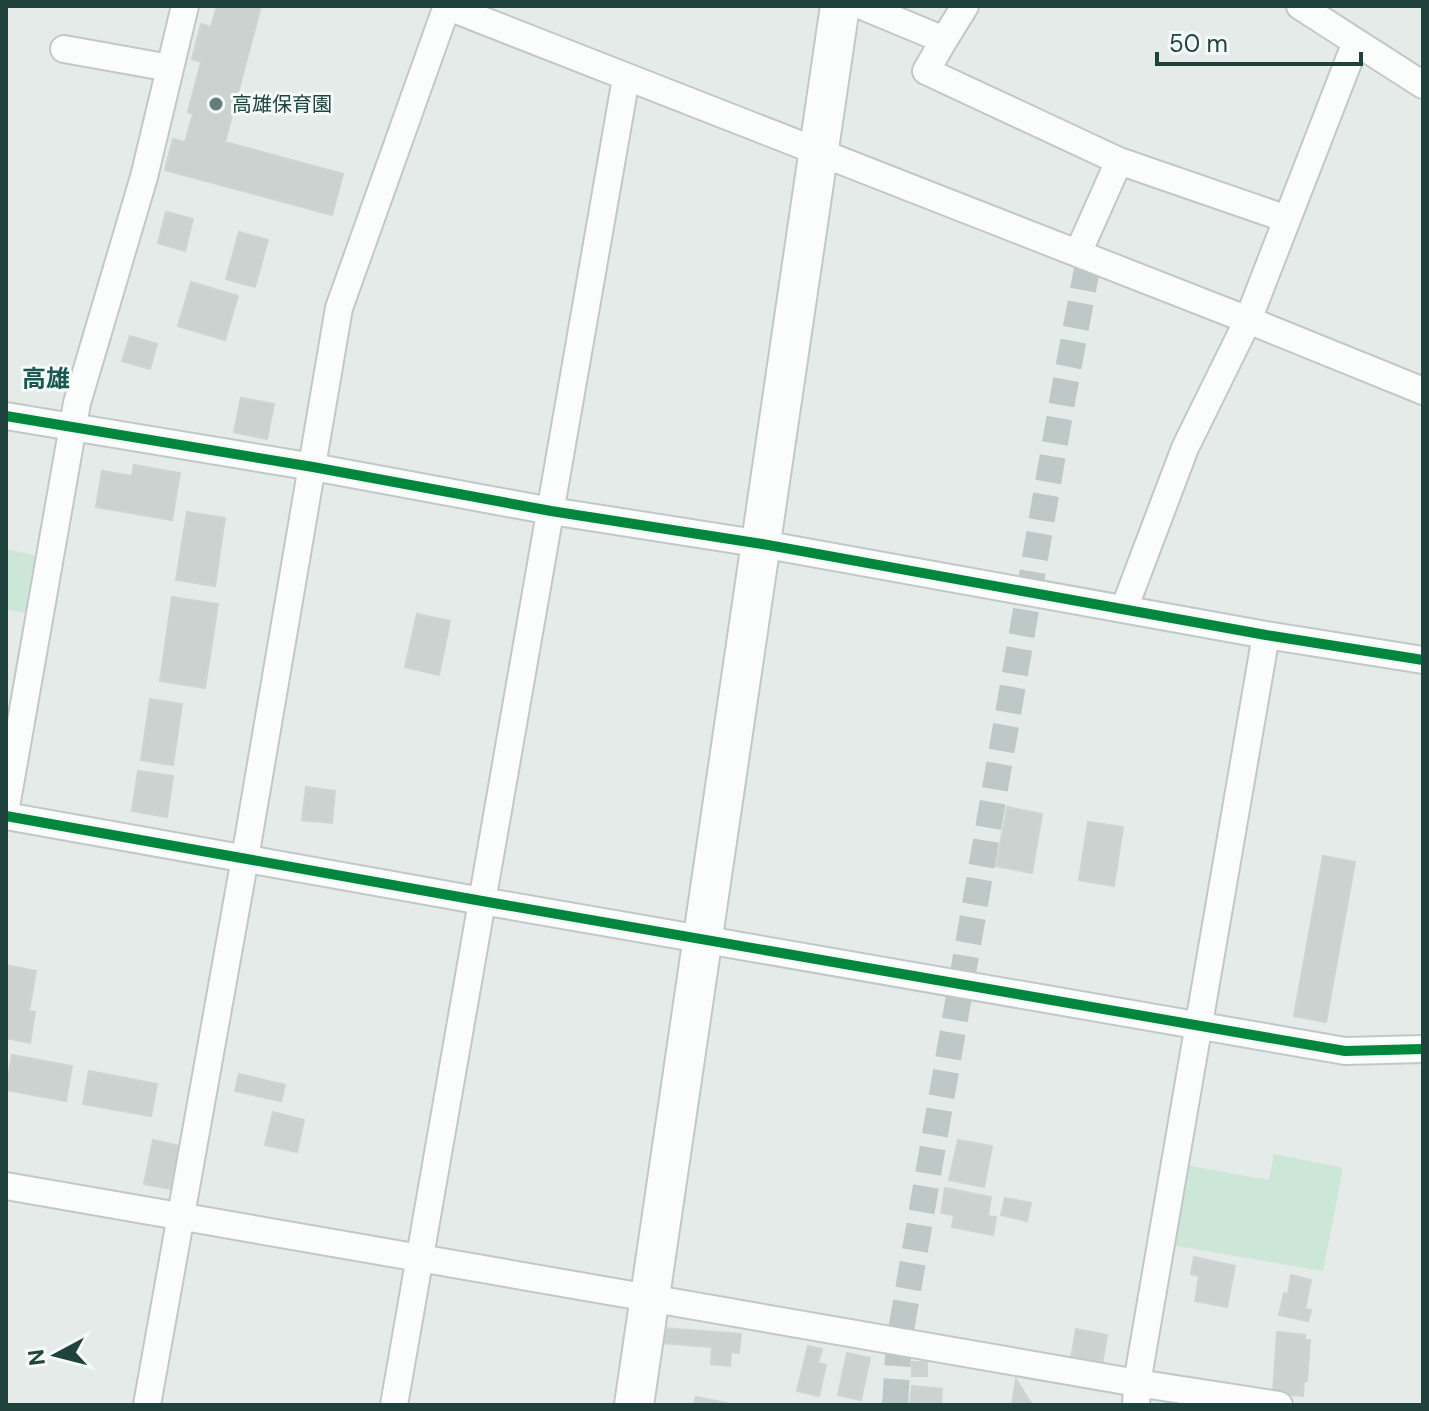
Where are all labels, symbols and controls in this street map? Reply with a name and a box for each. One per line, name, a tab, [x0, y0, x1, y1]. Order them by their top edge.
scale bar	[1157, 16, 1361, 66]
text: 50 m	[1169, 28, 1228, 59]
place label: 高雄保育園	[232, 91, 332, 117]
marker: 高雄保育園	[207, 95, 225, 113]
district label: 高雄	[22, 363, 70, 394]
north arrow	[16, 1315, 96, 1395]
text: N	[21, 1348, 52, 1367]

